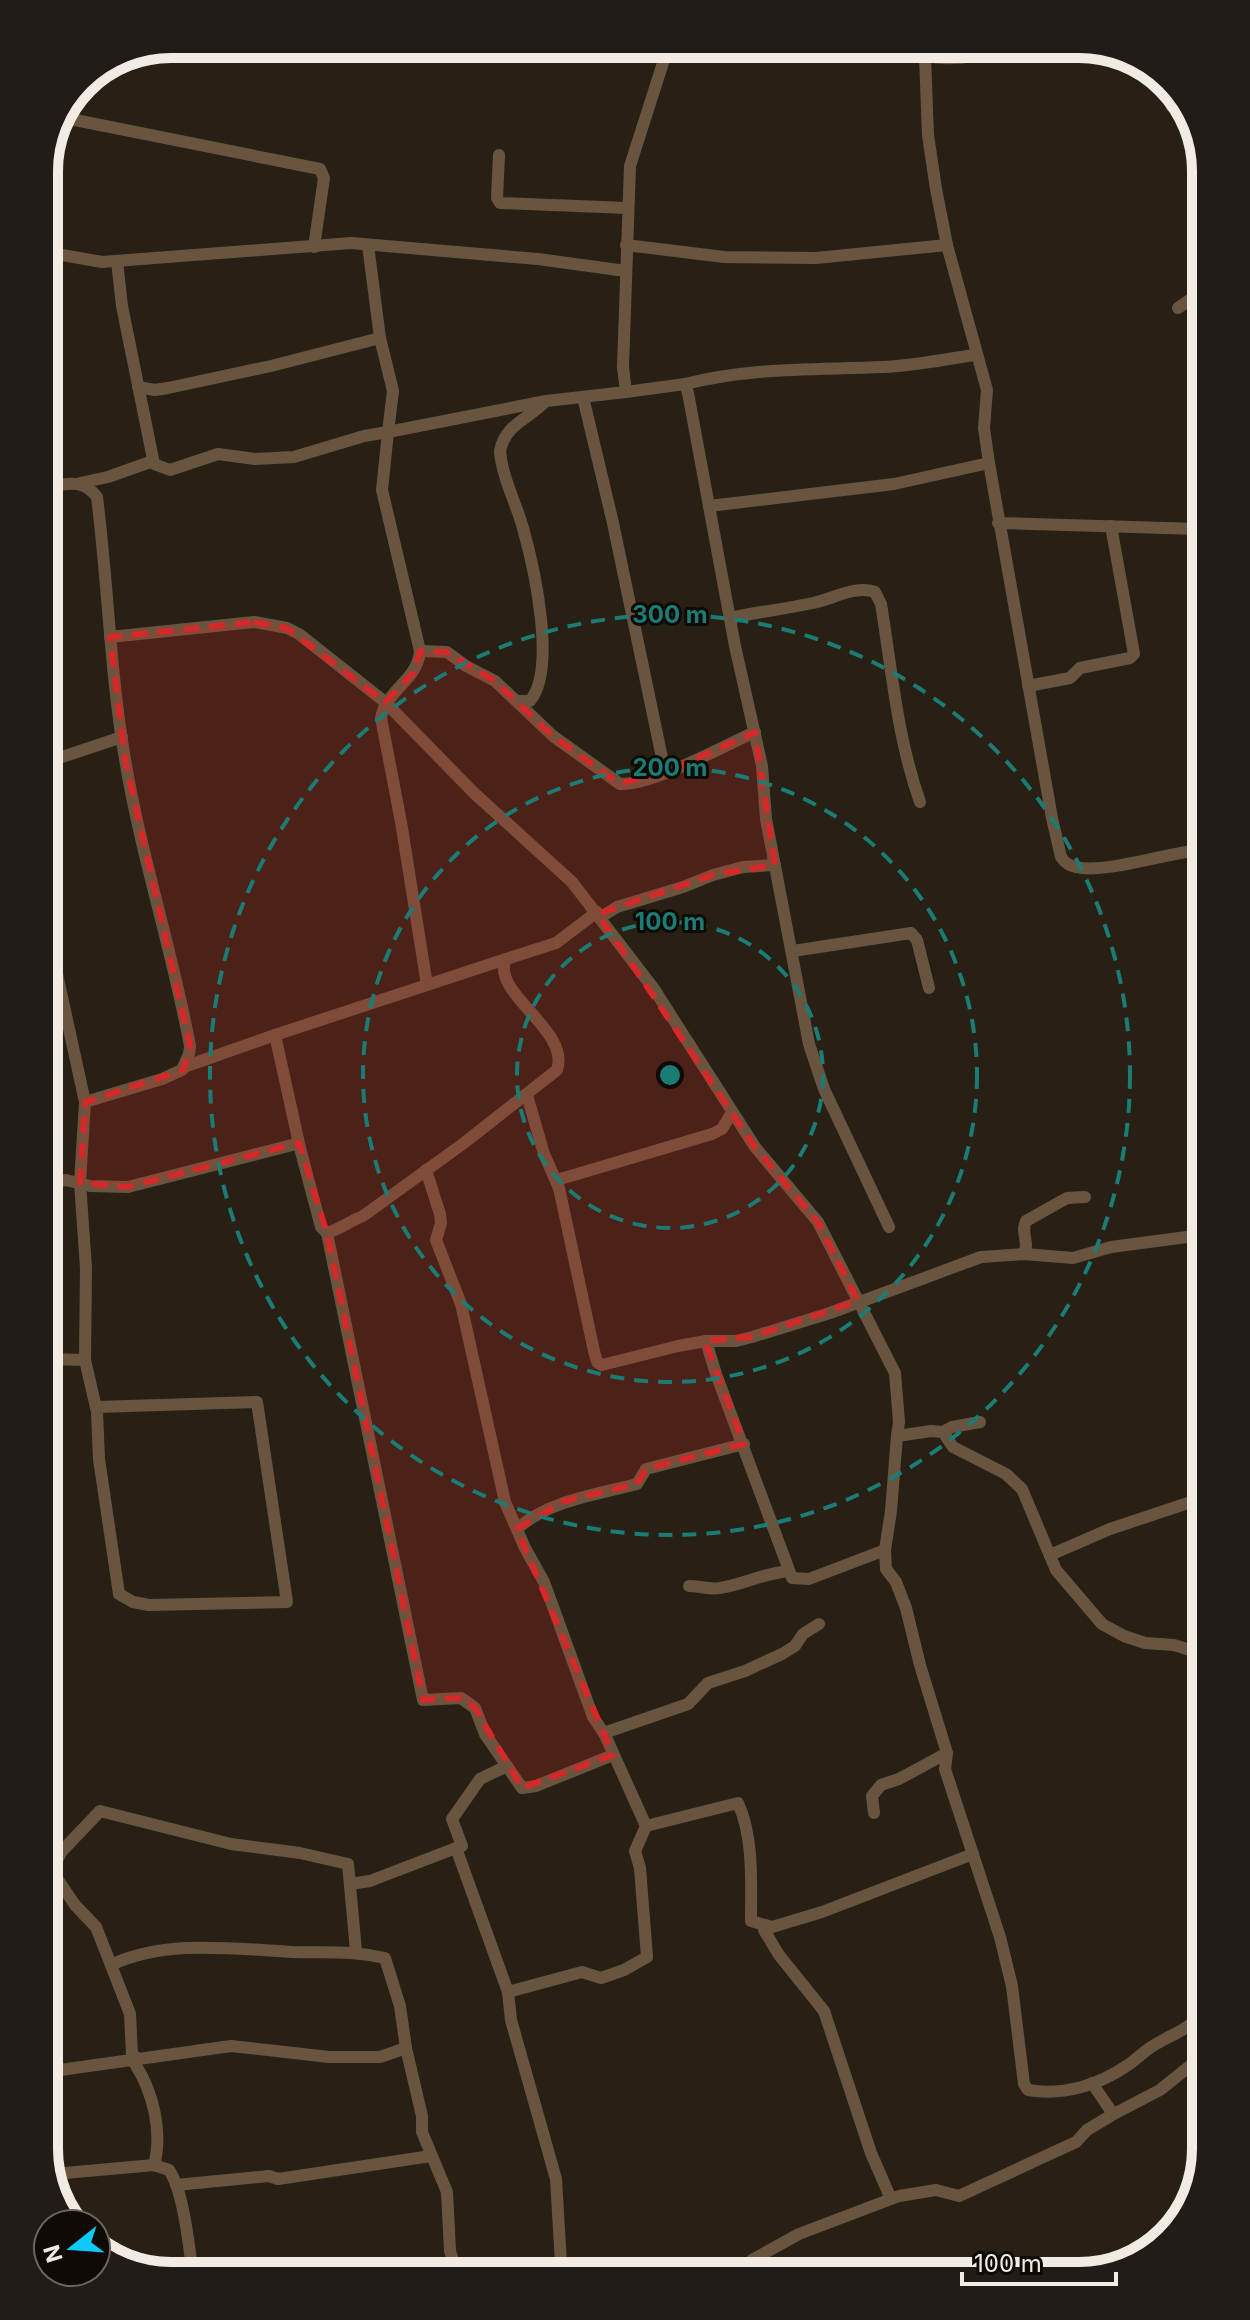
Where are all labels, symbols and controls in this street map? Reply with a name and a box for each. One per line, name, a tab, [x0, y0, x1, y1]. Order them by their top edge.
text: 300 m	[632, 600, 708, 629]
text: 200 m	[632, 753, 708, 782]
text: 100 m	[635, 907, 705, 936]
centre of rings	[656, 1061, 684, 1089]
north arrow	[32, 2208, 112, 2288]
scale bar	[962, 2236, 1116, 2286]
text: N	[38, 2242, 68, 2266]
text: 100 m	[974, 2249, 1042, 2278]

